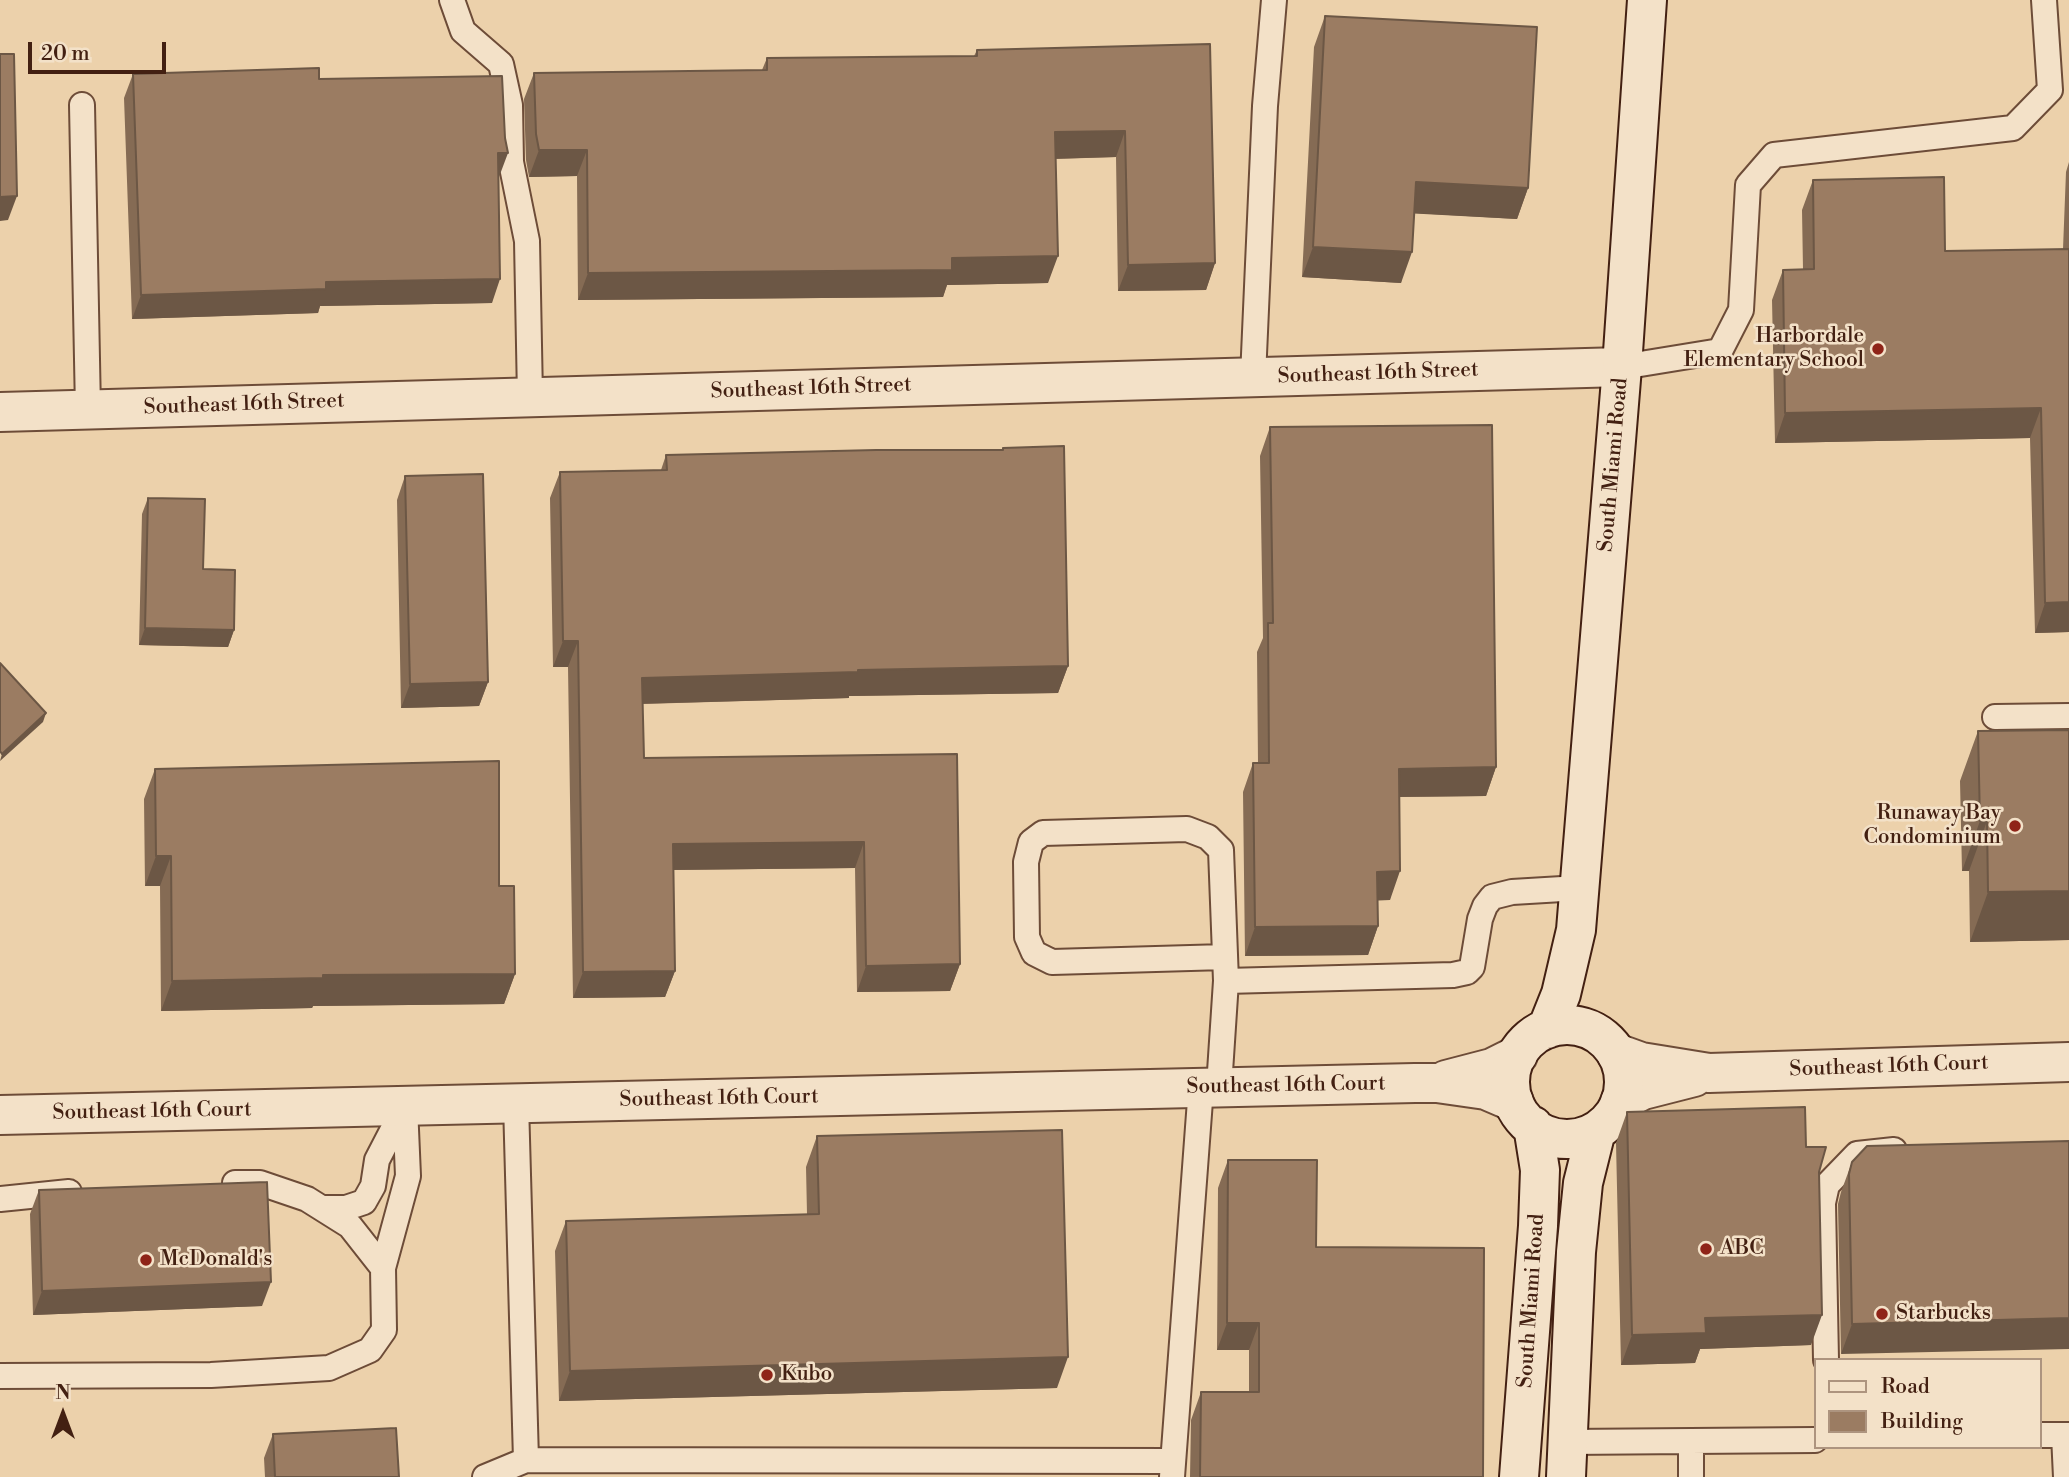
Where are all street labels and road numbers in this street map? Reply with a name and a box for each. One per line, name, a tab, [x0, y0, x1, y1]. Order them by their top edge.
street label: Southeast 16th Street	[1277, 358, 1479, 390]
street label: Southeast 16th Street	[710, 373, 912, 405]
street label: South Miami Road	[1594, 377, 1634, 553]
street label: Southeast 16th Street	[143, 389, 345, 421]
street label: Southeast 16th Court	[1789, 1051, 1989, 1083]
street label: Southeast 16th Court	[1186, 1072, 1386, 1100]
street label: Southeast 16th Court	[619, 1085, 819, 1113]
street label: Southeast 16th Court	[52, 1098, 252, 1126]
street label: South Miami Road	[1513, 1213, 1551, 1389]

